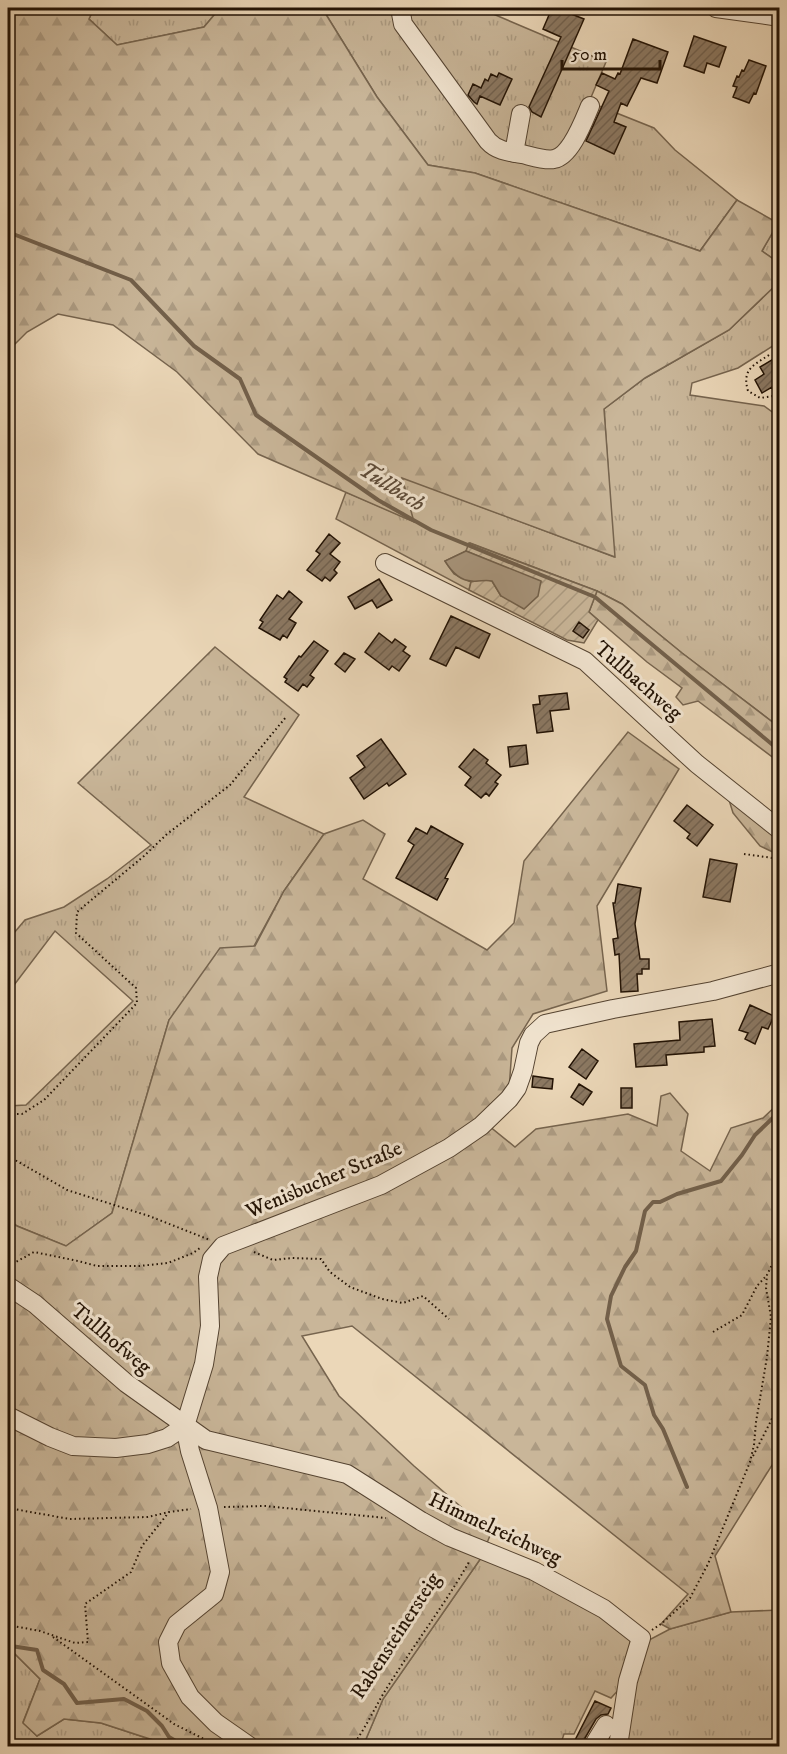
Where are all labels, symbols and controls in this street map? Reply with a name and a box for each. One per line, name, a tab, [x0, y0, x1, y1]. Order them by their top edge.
scale bar	[562, 33, 660, 71]
text: 50 m	[571, 44, 607, 66]
water label: Tullbach	[354, 456, 430, 518]
street label: Tullbachweg	[589, 636, 688, 727]
street label: Wenisbucher Straße	[241, 1135, 406, 1225]
street label: Tullhofweg	[65, 1298, 157, 1381]
street label: Himmelreichweg	[424, 1487, 566, 1571]
street label: Rabensteinersteig	[345, 1567, 447, 1704]

